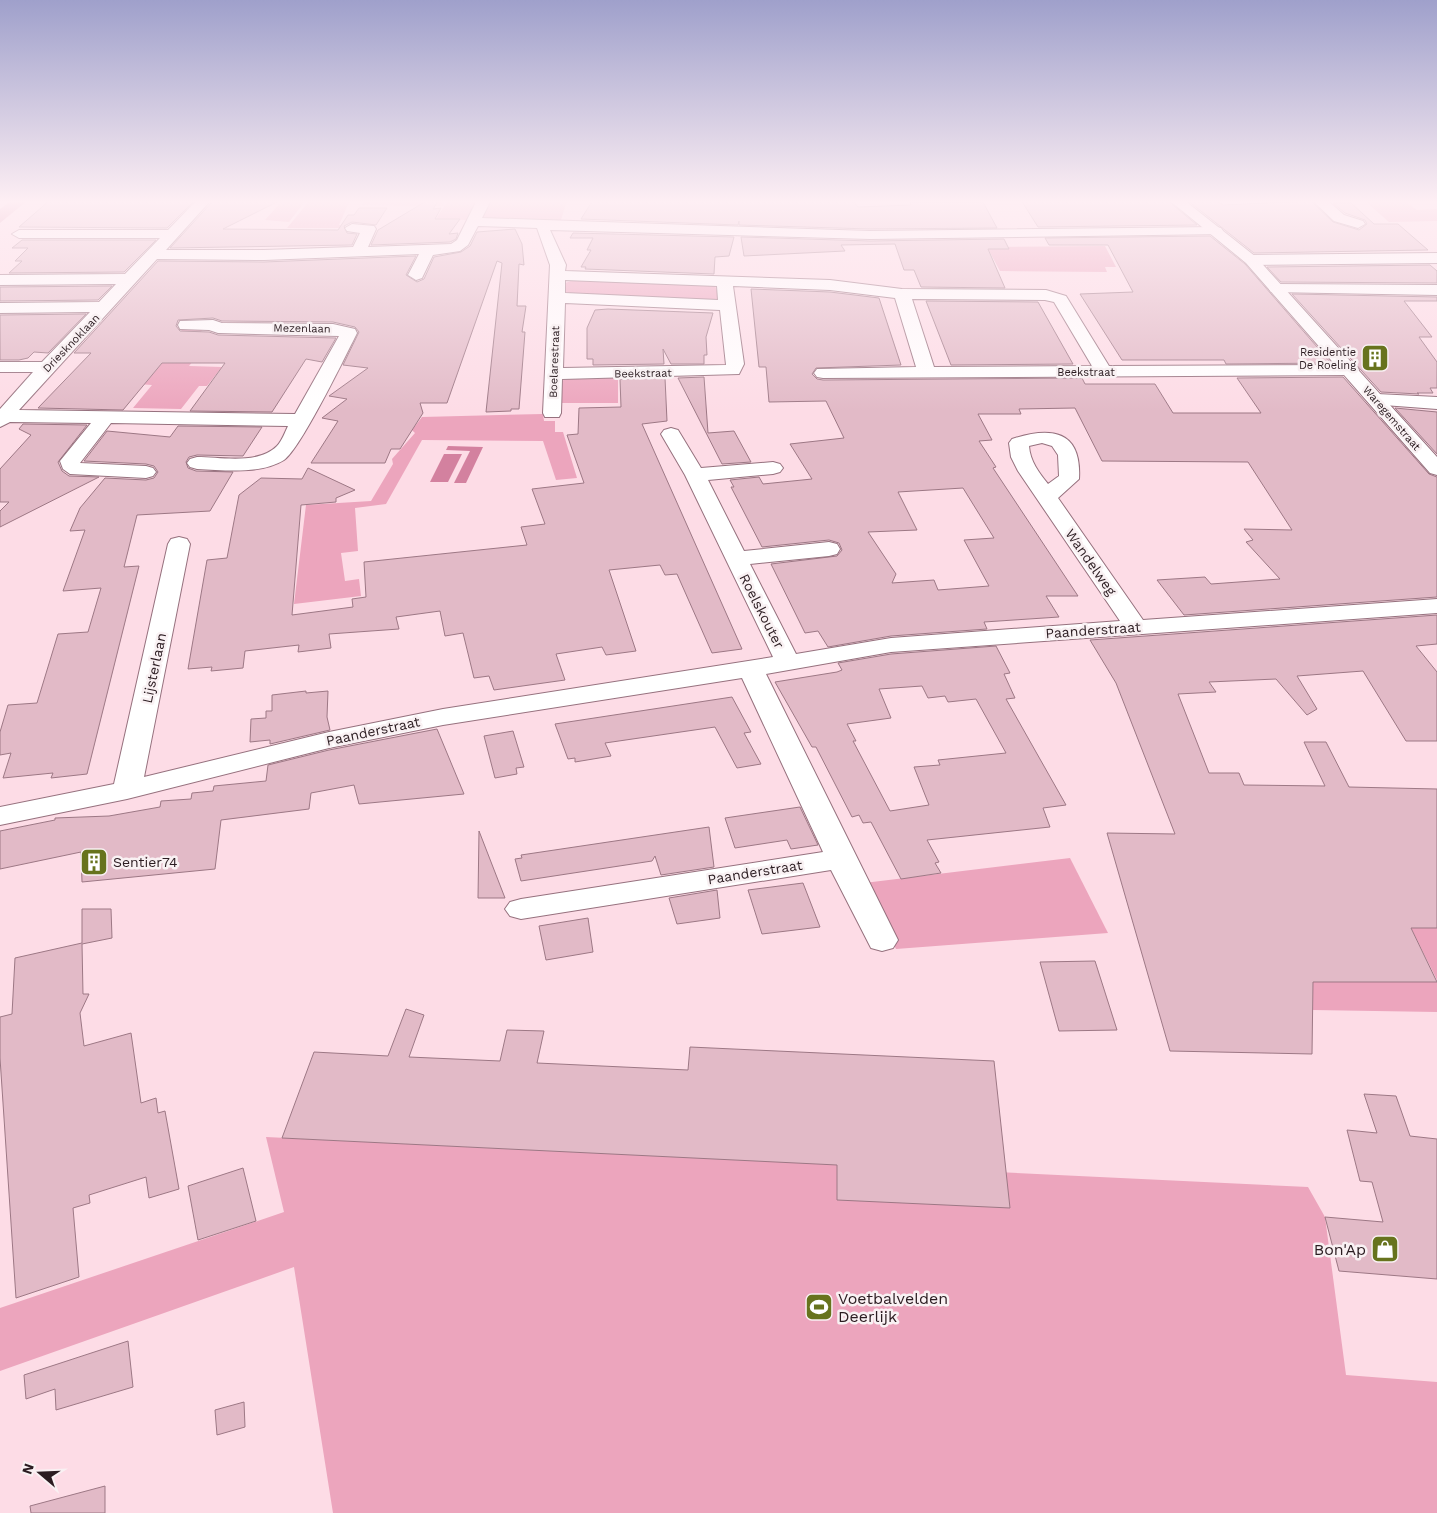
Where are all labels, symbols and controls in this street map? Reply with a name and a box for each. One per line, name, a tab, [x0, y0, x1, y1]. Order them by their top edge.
street label: Driesknoklaan	[40, 312, 102, 375]
street label: Mezenlaan	[273, 322, 331, 335]
street label: Boelarestraat	[547, 325, 562, 398]
building icon: Residentie De Roeling	[1360, 343, 1390, 373]
place label: Residentie De Roeling	[1299, 346, 1356, 372]
street label: Beekstraat	[614, 366, 672, 381]
street label: Beekstraat	[1057, 366, 1115, 379]
street label: Waregemstraat	[1360, 383, 1423, 454]
street label: Wandelweg	[1062, 526, 1120, 599]
street label: Roelskouter	[736, 571, 788, 651]
street label: Paanderstraat	[1045, 619, 1141, 641]
street label: Lijsterlaan	[139, 631, 169, 705]
street label: Paanderstraat	[325, 713, 422, 749]
building icon: Sentier74	[79, 847, 109, 877]
place label: Sentier74	[113, 854, 177, 870]
street label: Paanderstraat	[707, 857, 804, 887]
shop icon: Bon'Ap	[1370, 1234, 1400, 1264]
place label: Bon'Ap	[1314, 1240, 1366, 1259]
place label: Voetbalvelden Deerlijk	[838, 1289, 948, 1326]
sports icon: Voetbalvelden Deerlijk	[804, 1292, 834, 1322]
north arrow	[15, 1448, 65, 1498]
text: N	[18, 1461, 37, 1476]

